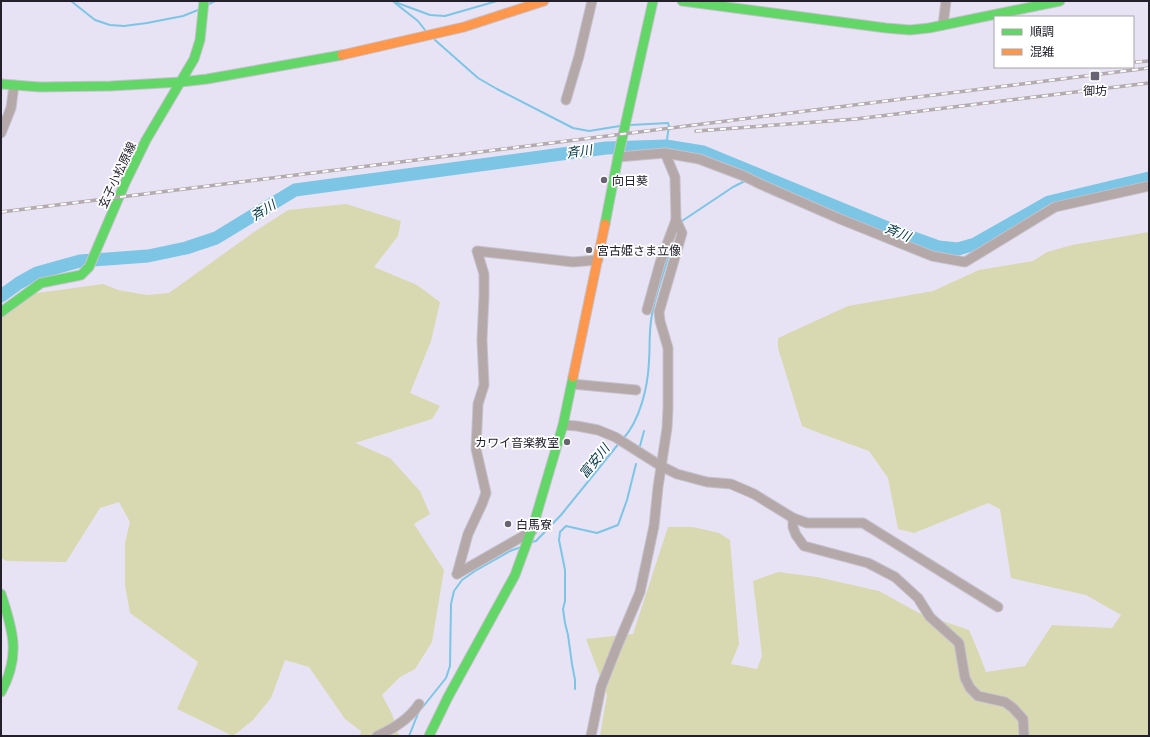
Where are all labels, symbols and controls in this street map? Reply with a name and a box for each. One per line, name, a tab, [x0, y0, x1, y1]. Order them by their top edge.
legend	[994, 16, 1134, 68]
text: 順調	[1030, 25, 1054, 38]
text: 混雑	[1030, 45, 1054, 58]
marker: 御坊	[1089, 70, 1101, 82]
place label: 御坊	[1083, 84, 1107, 97]
street label: 玄子小松原線	[96, 140, 138, 210]
water label: 斉川	[565, 142, 595, 160]
place label: 向日葵	[612, 174, 648, 187]
marker: 向日葵	[599, 175, 609, 185]
water label: 斉川	[248, 196, 279, 223]
water label: 斉川	[883, 221, 915, 244]
place label: 宮古姫さま立像	[597, 244, 681, 257]
marker: 宮古姫さま立像	[584, 245, 594, 255]
place label: カワイ音楽教室	[475, 436, 559, 449]
marker: カワイ音楽教室	[562, 437, 572, 447]
water label: 富安川	[576, 440, 613, 481]
place label: 白馬寮	[516, 518, 552, 531]
marker: 白馬寮	[503, 519, 513, 529]

